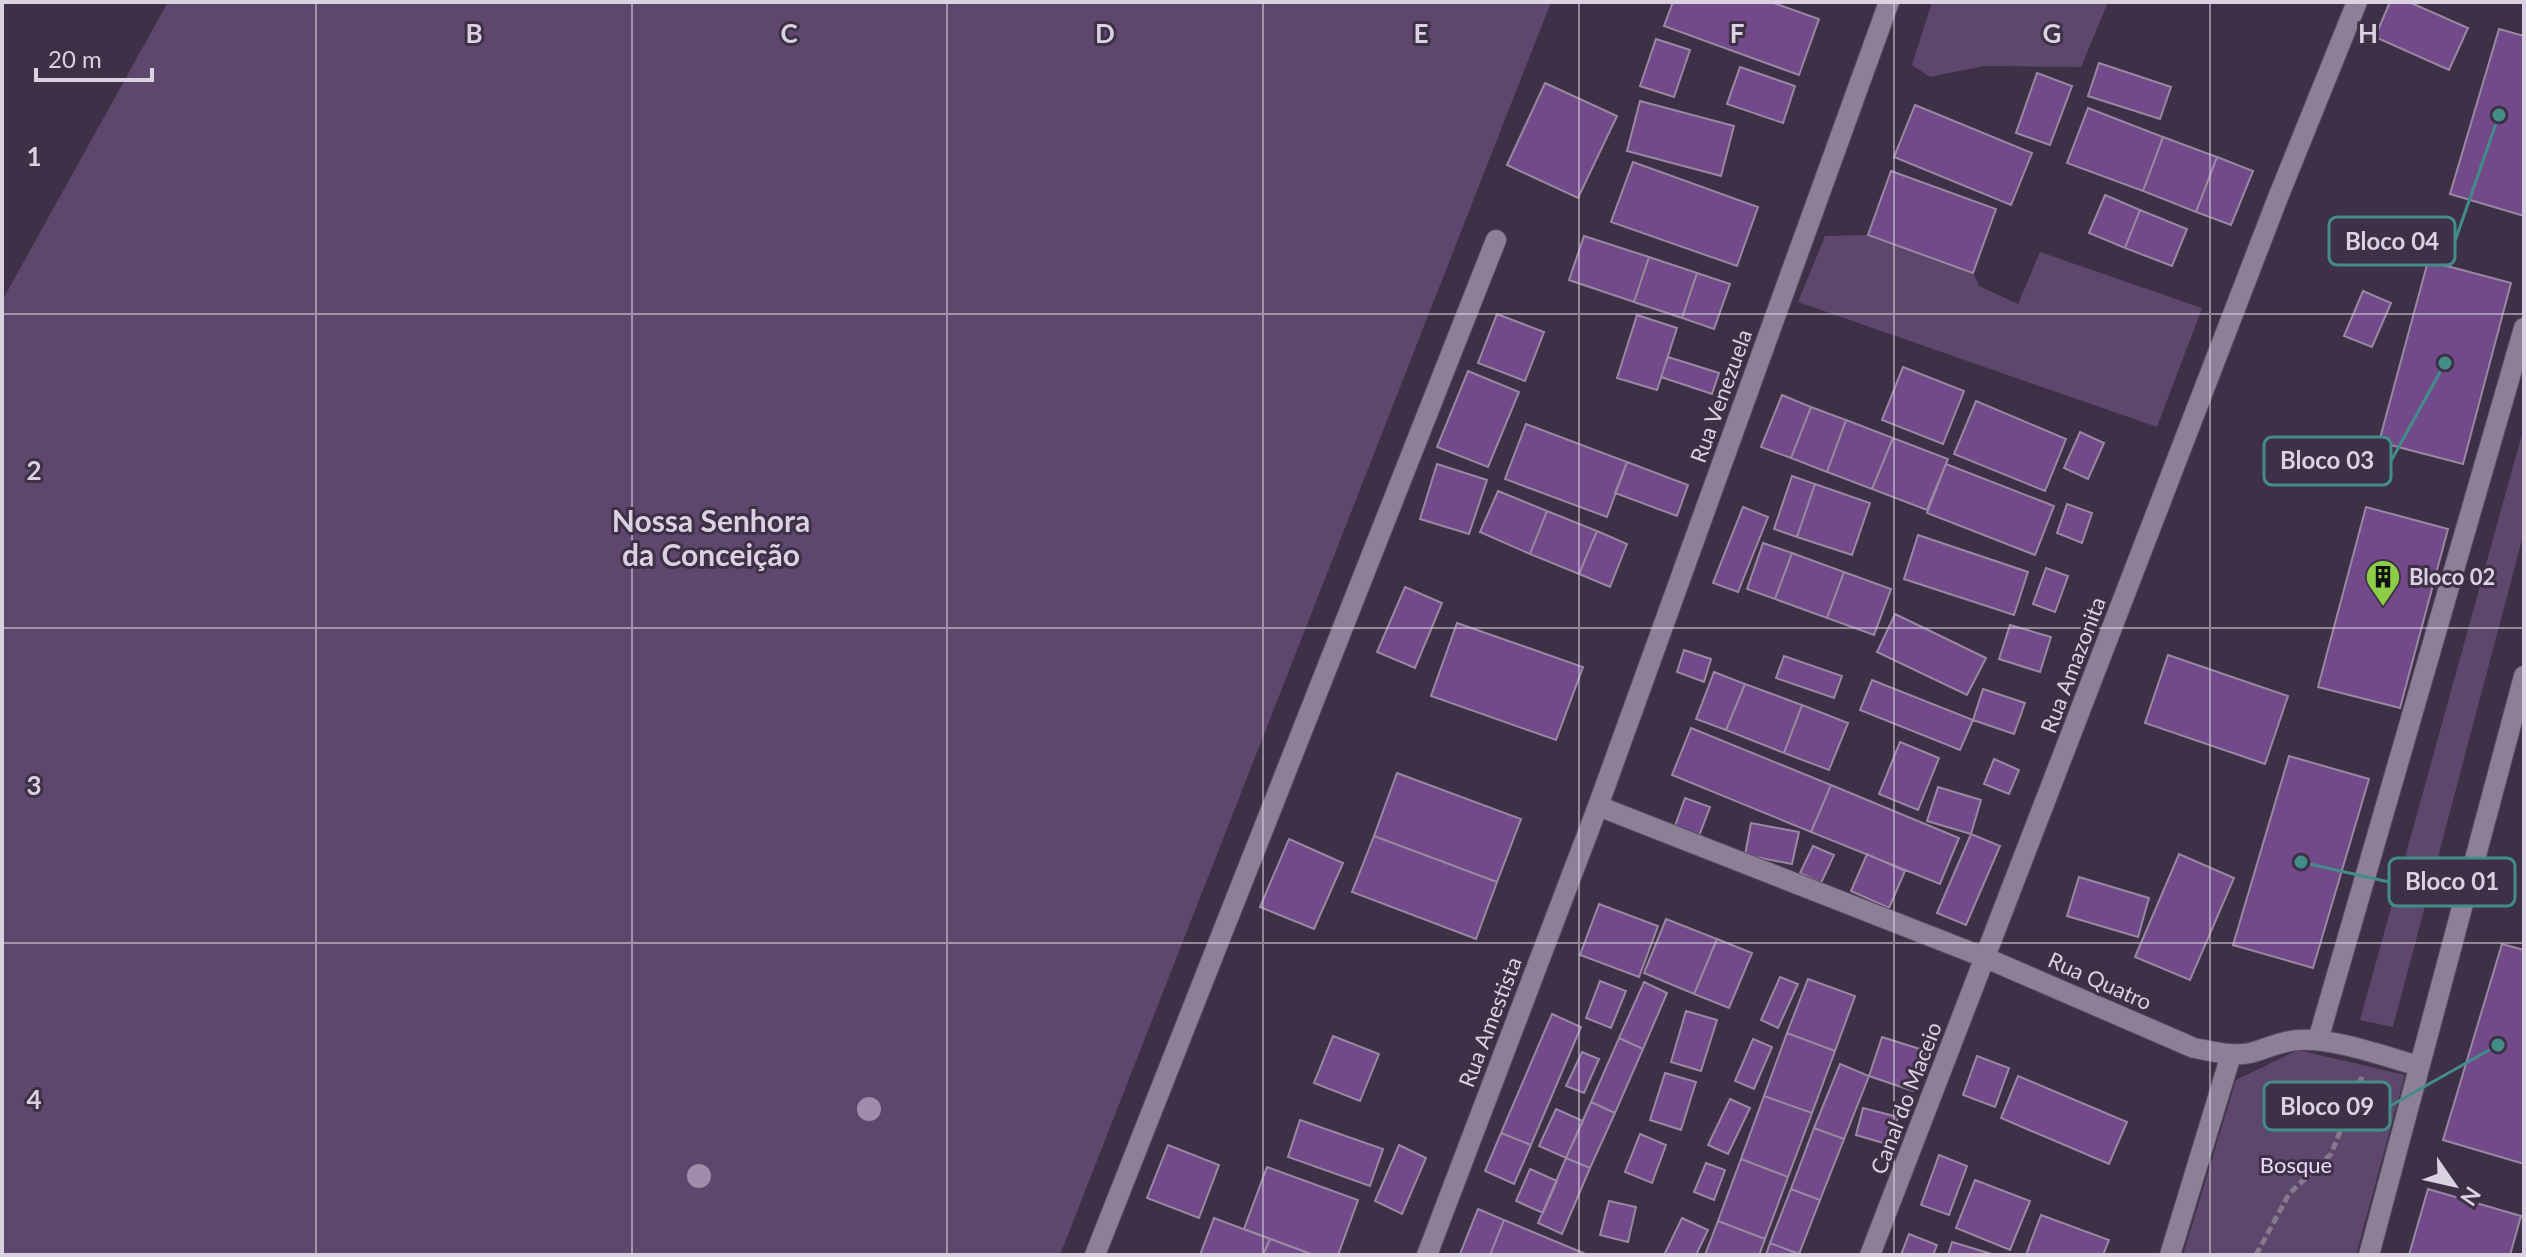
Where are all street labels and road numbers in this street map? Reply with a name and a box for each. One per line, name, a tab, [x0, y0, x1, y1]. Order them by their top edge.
street label: Rua Venezuela	[1684, 325, 1757, 466]
street label: Rua Amazonita	[2034, 593, 2111, 737]
street label: Rua Quatro	[2044, 946, 2156, 1015]
street label: Rua Amestista	[1452, 953, 1527, 1091]
street label: Canal do Maceio	[1864, 1018, 1947, 1178]

